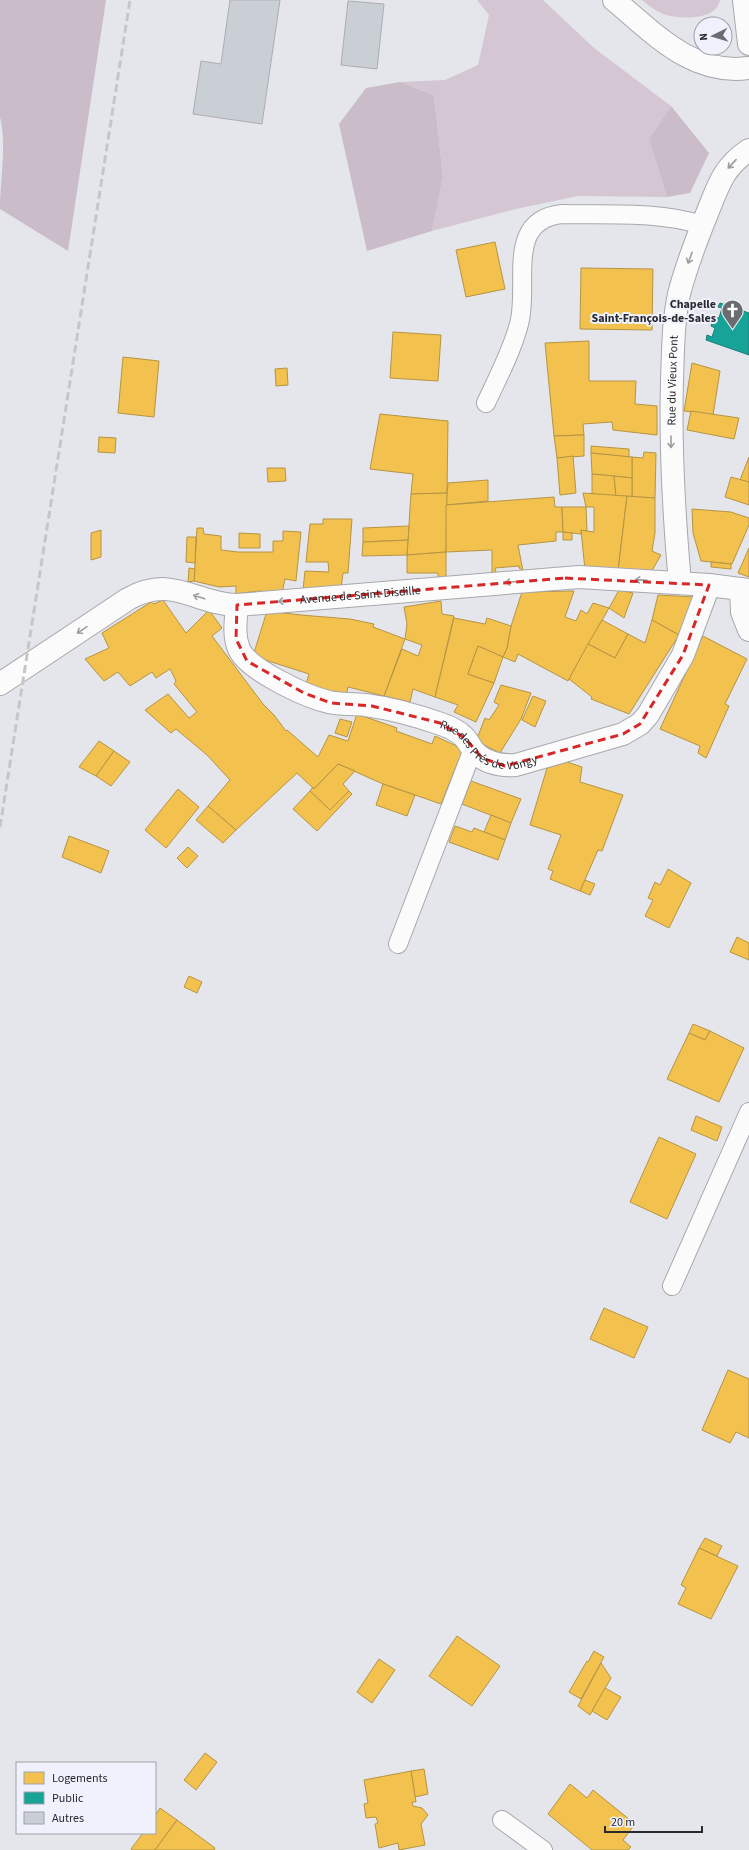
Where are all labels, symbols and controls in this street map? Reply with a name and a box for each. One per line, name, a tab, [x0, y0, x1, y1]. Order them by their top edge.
north arrow	[693, 16, 733, 56]
text: N	[696, 33, 711, 41]
one-way arrow	[727, 159, 736, 169]
one-way arrow	[686, 251, 694, 263]
place label: Chapelle Saint-François-de-Sales	[592, 296, 716, 327]
church icon: Chapelle Saint-François-de-Sales	[719, 298, 745, 331]
street label: Rue du Vieux Pont	[663, 335, 682, 426]
one-way arrow	[667, 435, 675, 448]
one-way arrow	[635, 577, 648, 584]
one-way arrow	[505, 579, 518, 586]
street label: Avenue de Saint-Disdille	[299, 582, 421, 608]
one-way arrow	[194, 592, 206, 600]
one-way arrow	[278, 597, 291, 604]
one-way arrow	[77, 626, 88, 634]
street label: Rue des Prés de Vongy	[438, 716, 540, 774]
legend	[16, 1762, 156, 1834]
text: Logements	[52, 1770, 107, 1787]
text: Public	[52, 1790, 84, 1807]
scale bar	[605, 1808, 702, 1834]
text: Autres	[52, 1810, 84, 1827]
text: 20 m	[611, 1814, 635, 1831]

